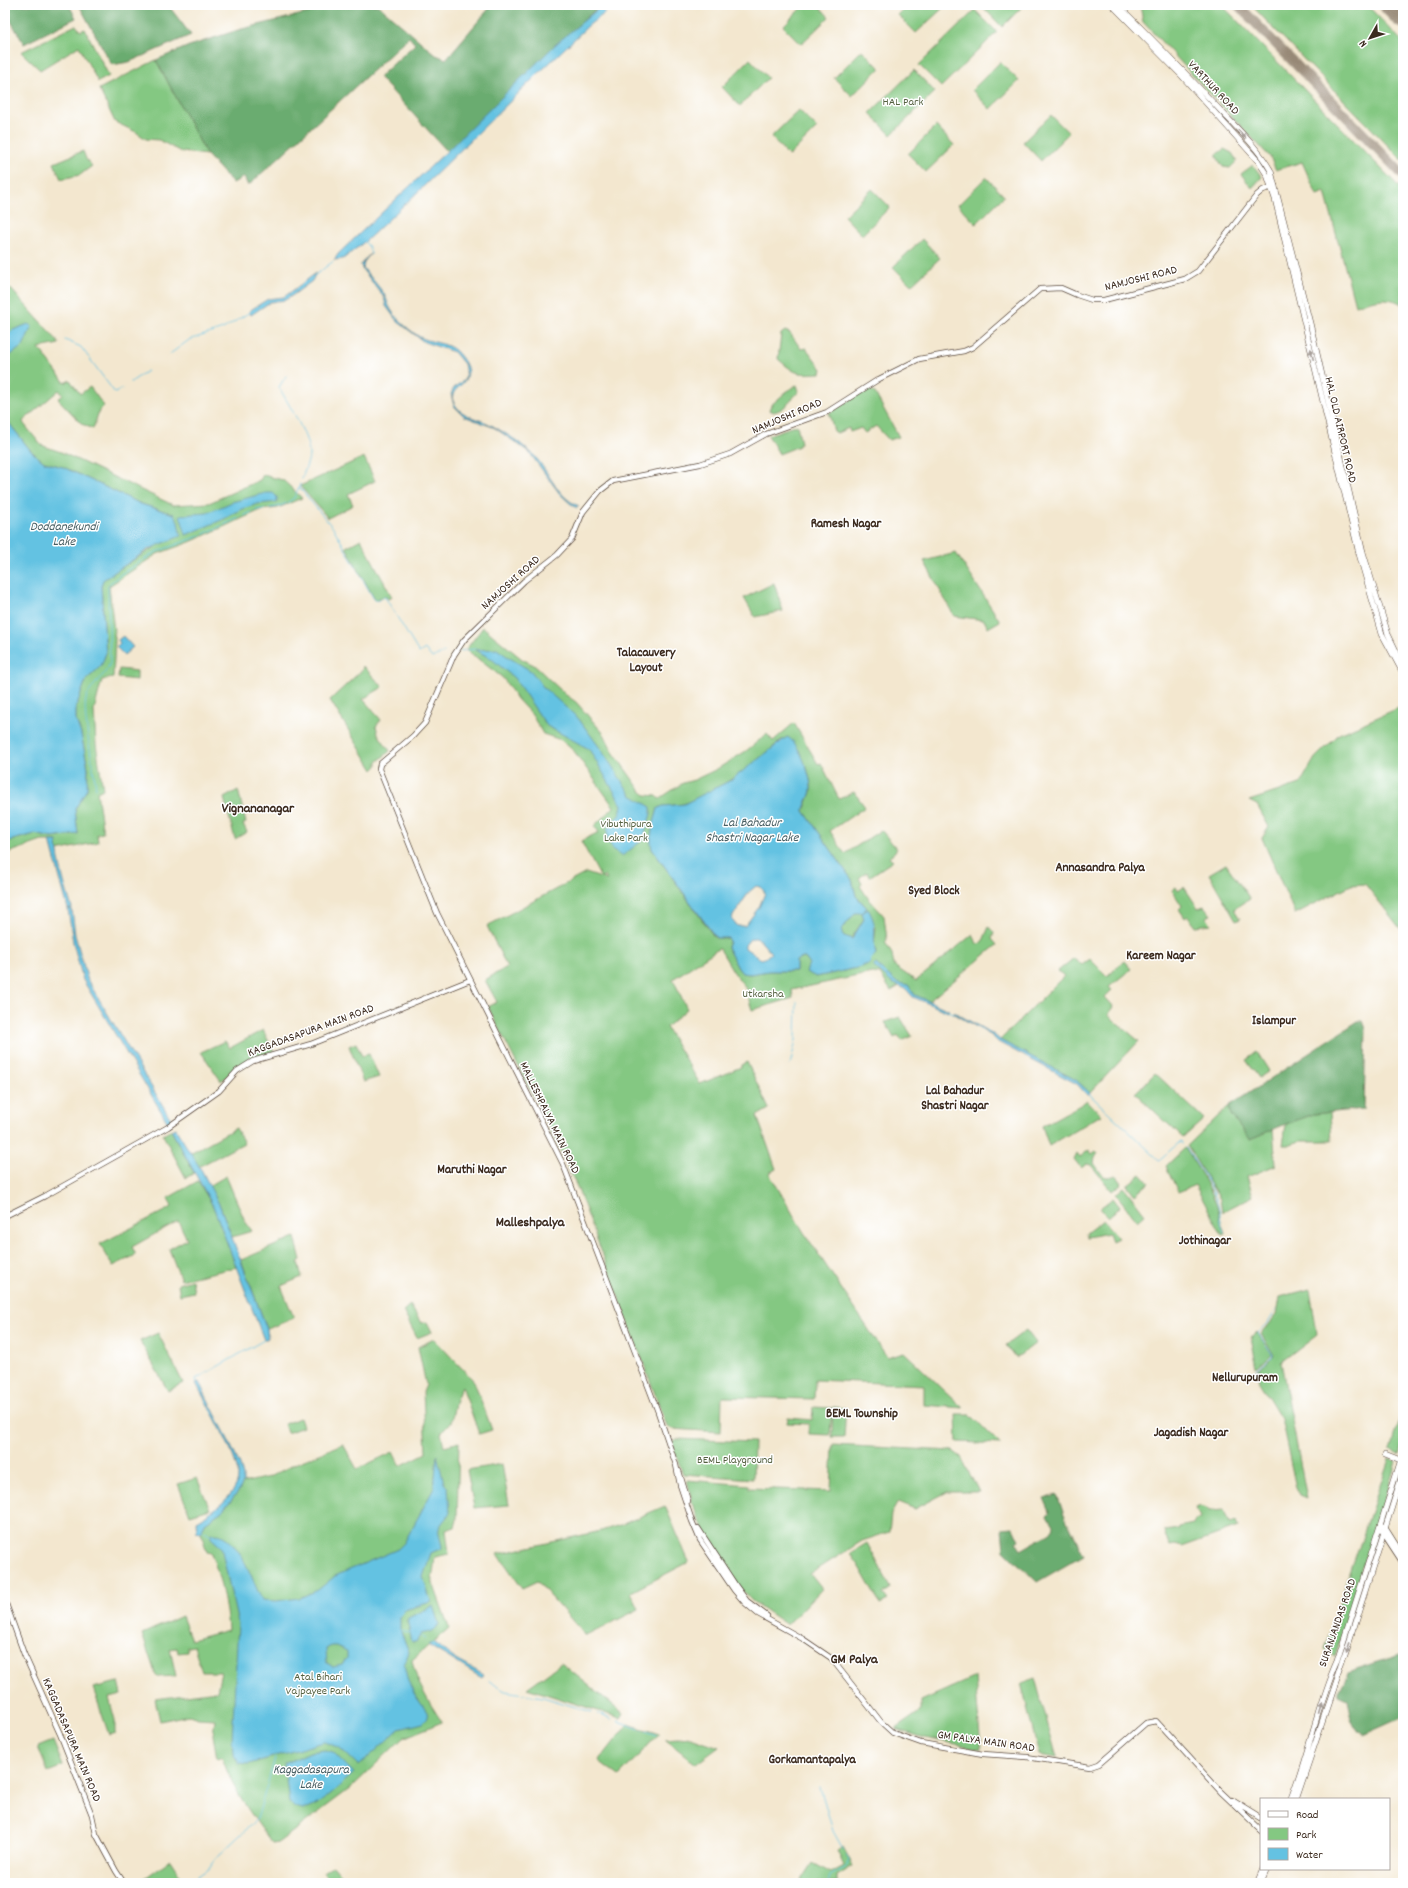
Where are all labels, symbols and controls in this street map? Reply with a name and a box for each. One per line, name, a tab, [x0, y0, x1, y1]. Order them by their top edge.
north arrow	[1350, 18, 1390, 58]
text: N	[1356, 35, 1372, 50]
street label: VARTHUR ROAD	[1183, 57, 1243, 119]
park label: HAL Park	[883, 94, 923, 111]
one-way arrow	[1238, 129, 1247, 139]
street label: NAMJOSHI ROAD	[1103, 262, 1179, 296]
one-way arrow	[1308, 348, 1314, 361]
street label: HAL OLD AIRPORT ROAD	[1320, 375, 1360, 485]
street label: NAMJOSHI ROAD	[750, 395, 824, 439]
district label: Ramesh Nagar	[811, 515, 882, 534]
water label: Doddanekundi Lake	[30, 518, 101, 552]
street label: NAMJOSHI ROAD	[478, 552, 544, 614]
district label: Talacauvery Layout	[617, 644, 676, 678]
district label: Vignananagar	[222, 799, 295, 819]
water label: Lal Bahadur Shastri Nagar Lake	[706, 814, 800, 848]
park label: Vibuthipura Lake Park	[600, 816, 652, 847]
district label: Annasandra Palya	[1055, 859, 1146, 878]
district label: Syed Block	[908, 882, 960, 901]
district label: Kareem Nagar	[1126, 947, 1197, 966]
park label: Utkarsha	[742, 986, 784, 1003]
street label: KAGGADASAPURA MAIN ROAD	[246, 1000, 376, 1062]
district label: Islampur	[1252, 1012, 1297, 1031]
street label: MALLESHPALYA MAIN ROAD	[515, 1059, 583, 1177]
district label: Lal Bahadur Shastri Nagar	[921, 1082, 990, 1116]
district label: Maruthi Nagar	[437, 1161, 508, 1180]
district label: Malleshpalya	[496, 1213, 566, 1233]
district label: Jothinagar	[1179, 1232, 1232, 1251]
district label: Nellurupuram	[1212, 1369, 1278, 1388]
district label: BEML Township	[826, 1405, 898, 1424]
district label: Jagadish Nagar	[1154, 1424, 1229, 1443]
park label: BEML Playground	[697, 1452, 773, 1469]
street label: SURANJANDAS ROAD	[1315, 1576, 1361, 1670]
one-way arrow	[1345, 1640, 1351, 1652]
district label: GM Palya	[831, 1650, 879, 1670]
park label: Atal Bihari Vajpayee Park	[286, 1669, 350, 1700]
street label: KAGGADASAPURA MAIN ROAD	[37, 1675, 105, 1805]
one-way arrow	[1317, 1702, 1323, 1714]
street label: GM PALYA MAIN ROAD	[936, 1727, 1036, 1757]
district label: Gorkamantapalya	[768, 1751, 856, 1770]
water label: Kaggadasapura Lake	[273, 1761, 350, 1795]
legend	[1260, 1798, 1390, 1870]
text: Road	[1296, 1807, 1318, 1824]
text: Park	[1296, 1827, 1317, 1844]
text: Water	[1296, 1847, 1323, 1864]

